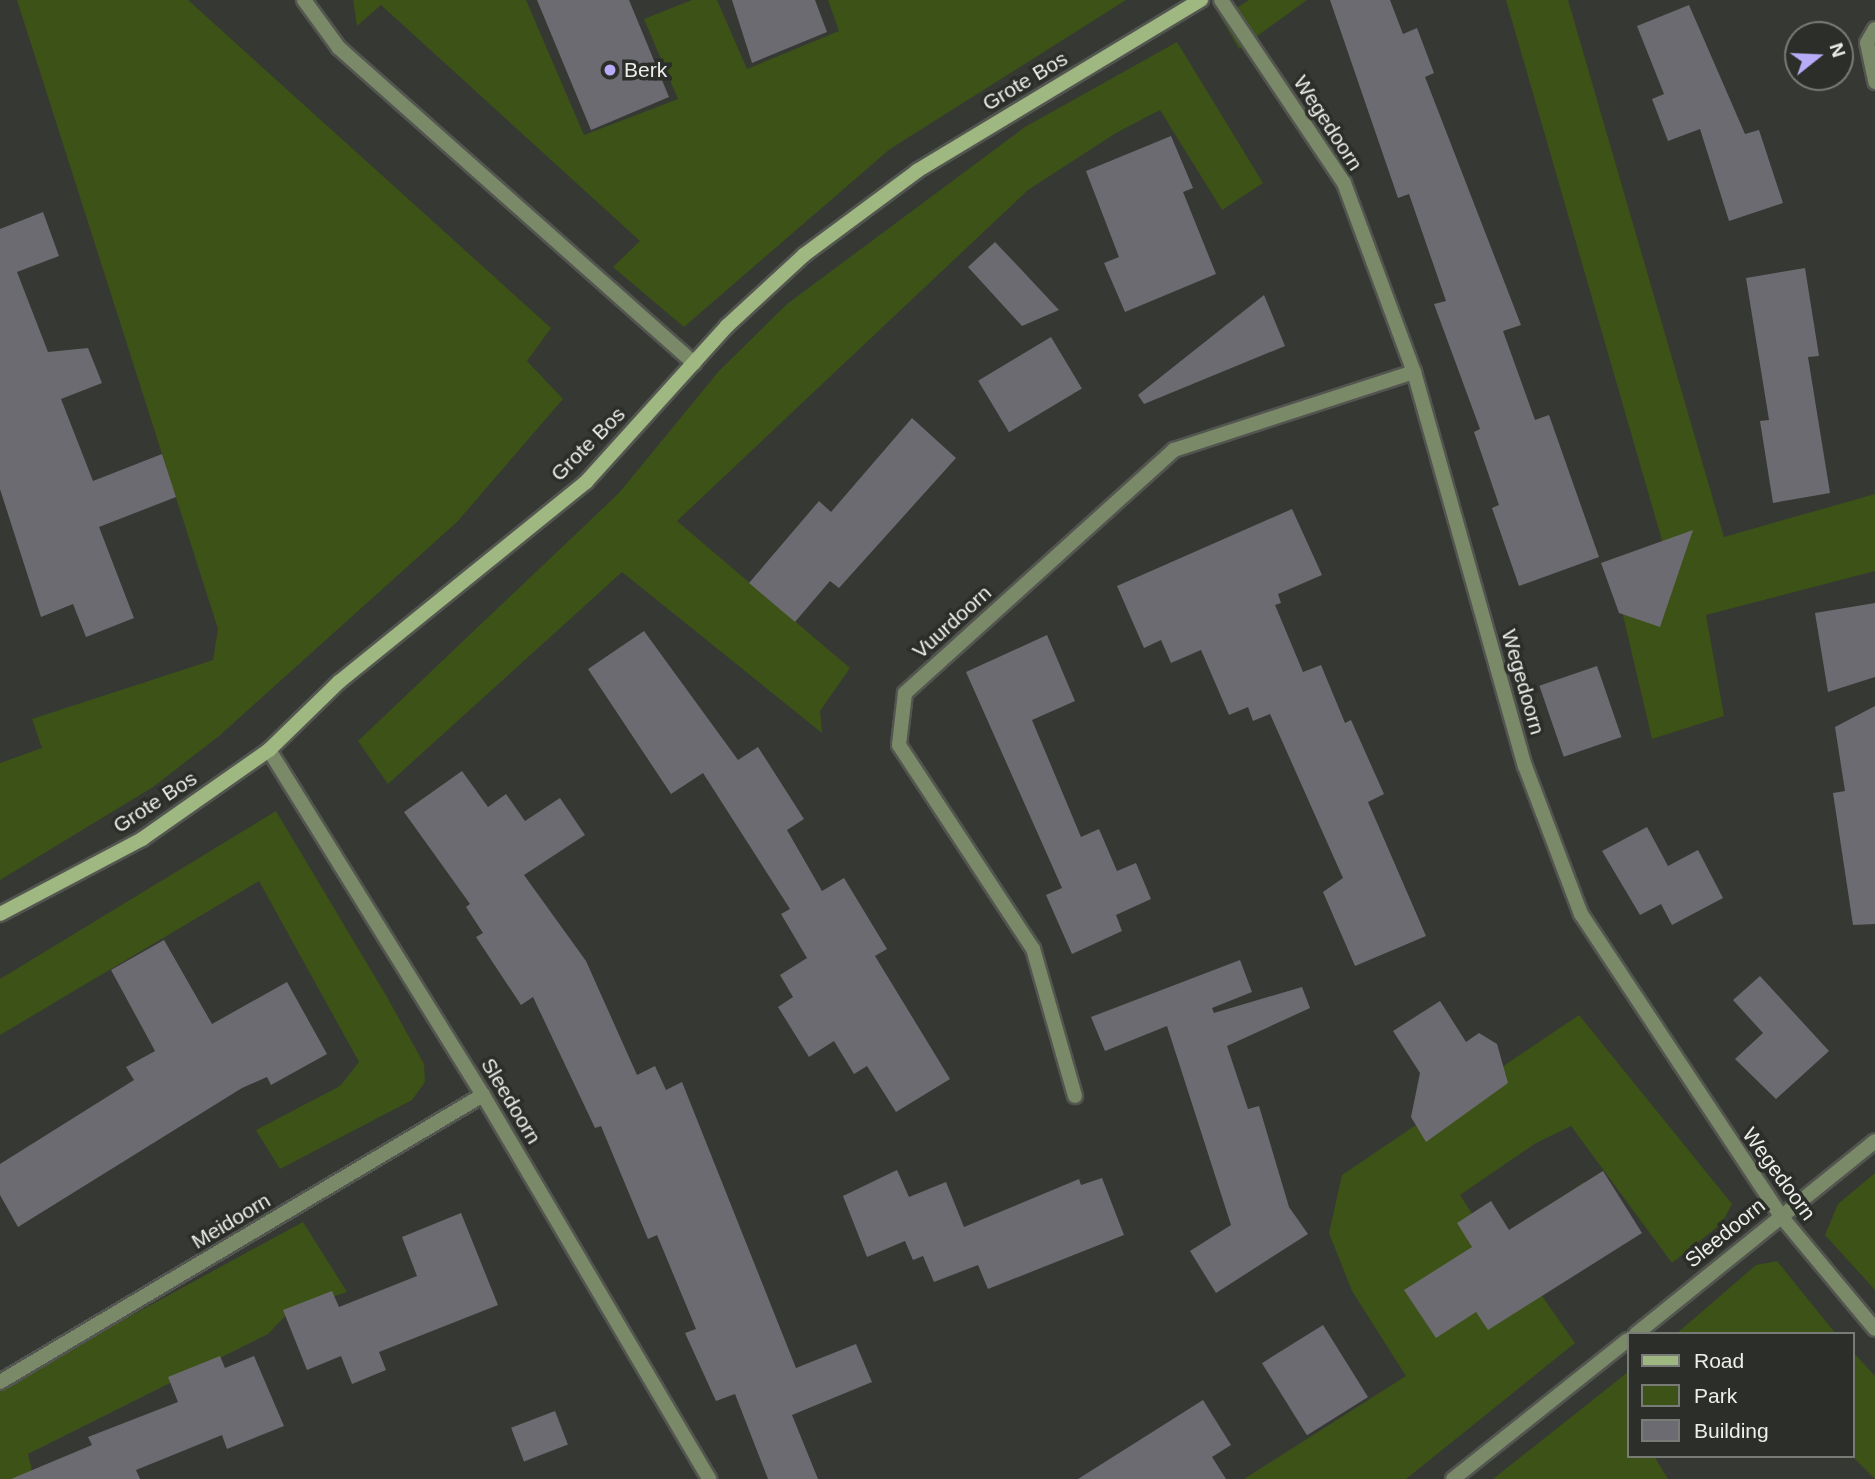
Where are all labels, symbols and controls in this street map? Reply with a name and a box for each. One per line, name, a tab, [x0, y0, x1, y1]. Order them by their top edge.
north arrow	[1784, 21, 1854, 91]
text: N	[1825, 40, 1850, 60]
street label: Grote Bos	[978, 46, 1072, 116]
place label: Berk	[624, 57, 667, 83]
marker: Berk	[602, 62, 618, 78]
street label: Wegedoorn	[1288, 71, 1368, 175]
street label: Grote Bos	[546, 402, 630, 486]
street label: Vuurdoorn	[907, 580, 997, 664]
street label: Wegedoorn	[1496, 627, 1550, 737]
street label: Grote Bos	[108, 766, 202, 838]
street label: Sleedoorn	[476, 1053, 546, 1149]
street label: Wegedoorn	[1737, 1123, 1821, 1225]
street label: Meidoorn	[187, 1188, 275, 1254]
street label: Sleedoorn	[1680, 1193, 1770, 1273]
legend	[1626, 1332, 1854, 1458]
text: Road	[1694, 1349, 1744, 1372]
text: Park	[1694, 1384, 1737, 1407]
text: Building	[1694, 1419, 1769, 1442]

